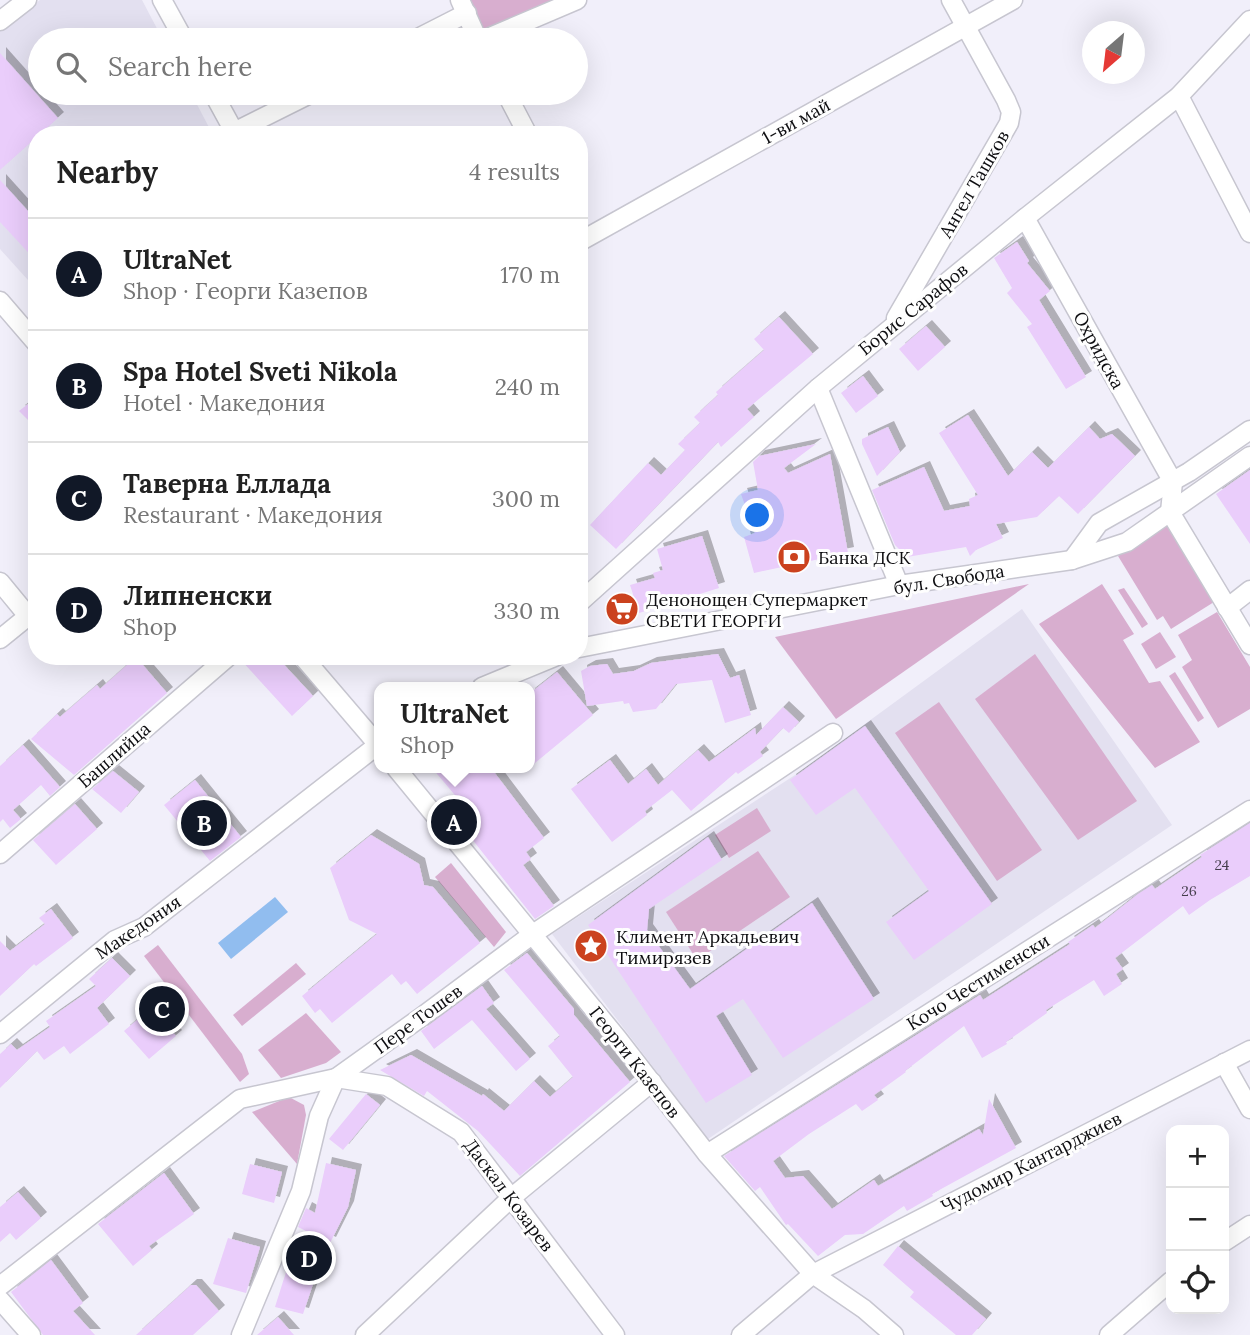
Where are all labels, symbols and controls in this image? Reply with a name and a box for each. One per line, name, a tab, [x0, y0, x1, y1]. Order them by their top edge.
north arrow	[1082, 21, 1145, 84]
search box	[28, 28, 588, 105]
icon: search	[52, 48, 90, 86]
text: Search here	[108, 50, 252, 83]
street label: 1-ви май	[758, 93, 834, 149]
street label: Ангел Ташков	[933, 126, 1014, 243]
text: Nearby	[56, 153, 158, 191]
text: 4 results	[469, 157, 560, 186]
text: UltraNet	[123, 243, 232, 276]
street label: Борис Сарафов	[854, 258, 972, 360]
text: A	[71, 260, 87, 289]
text: 170 m	[500, 260, 560, 289]
text: Shop · Георги Казепов	[123, 276, 368, 305]
street label: Охридска	[1068, 307, 1130, 393]
text: Spa Hotel Sveti Nikola	[123, 355, 397, 388]
text: B	[71, 372, 87, 401]
text: 240 m	[495, 372, 560, 401]
text: Hotel · Македония	[123, 388, 325, 417]
text: Таверна Еллада	[123, 467, 331, 500]
text: C	[71, 484, 87, 513]
text: 300 m	[492, 484, 560, 513]
your location	[740, 498, 774, 532]
text: Restaurant · Македония	[123, 500, 383, 529]
bank icon: Банка ДСК	[775, 538, 813, 576]
place label: Банка ДСК	[818, 546, 911, 569]
street label: бул. Свобода	[892, 559, 1006, 599]
text: Липненски	[123, 579, 272, 612]
place label: Денонощен Супермаркет СВЕТИ ГЕОРГИ	[646, 588, 868, 632]
supermarket icon: Денонощен Супермаркет СВЕТИ ГЕОРГИ	[603, 590, 641, 628]
text: D	[70, 596, 88, 625]
text: 330 m	[493, 596, 560, 625]
text: Shop	[123, 612, 177, 641]
popup	[374, 682, 535, 773]
text: UltraNet	[400, 697, 509, 730]
street label: Башлийца	[73, 717, 155, 793]
text: Shop	[400, 730, 454, 759]
pin: A	[431, 796, 477, 848]
pin: B	[181, 797, 227, 849]
house number: 24	[1215, 856, 1230, 874]
house number: 26	[1181, 882, 1197, 900]
street label: Македония	[91, 890, 185, 964]
place label: Климент Аркадьевич Тимирязев	[616, 925, 799, 969]
place icon: Климент Аркадьевич Тимирязев	[572, 927, 610, 965]
street label: Кочо Честименски	[902, 929, 1054, 1035]
street label: Пере Тошев	[369, 979, 467, 1059]
pin: C	[139, 983, 185, 1035]
street label: Георги Казепов	[584, 1002, 686, 1122]
street label: Чудомир Кантарджиев	[937, 1106, 1125, 1218]
map controls	[1166, 1125, 1229, 1314]
button: +	[1166, 1125, 1229, 1188]
street label: Даскал Козарев	[459, 1134, 559, 1256]
button: −	[1166, 1188, 1229, 1251]
pin: D	[286, 1232, 332, 1284]
button: locate	[1166, 1251, 1229, 1314]

